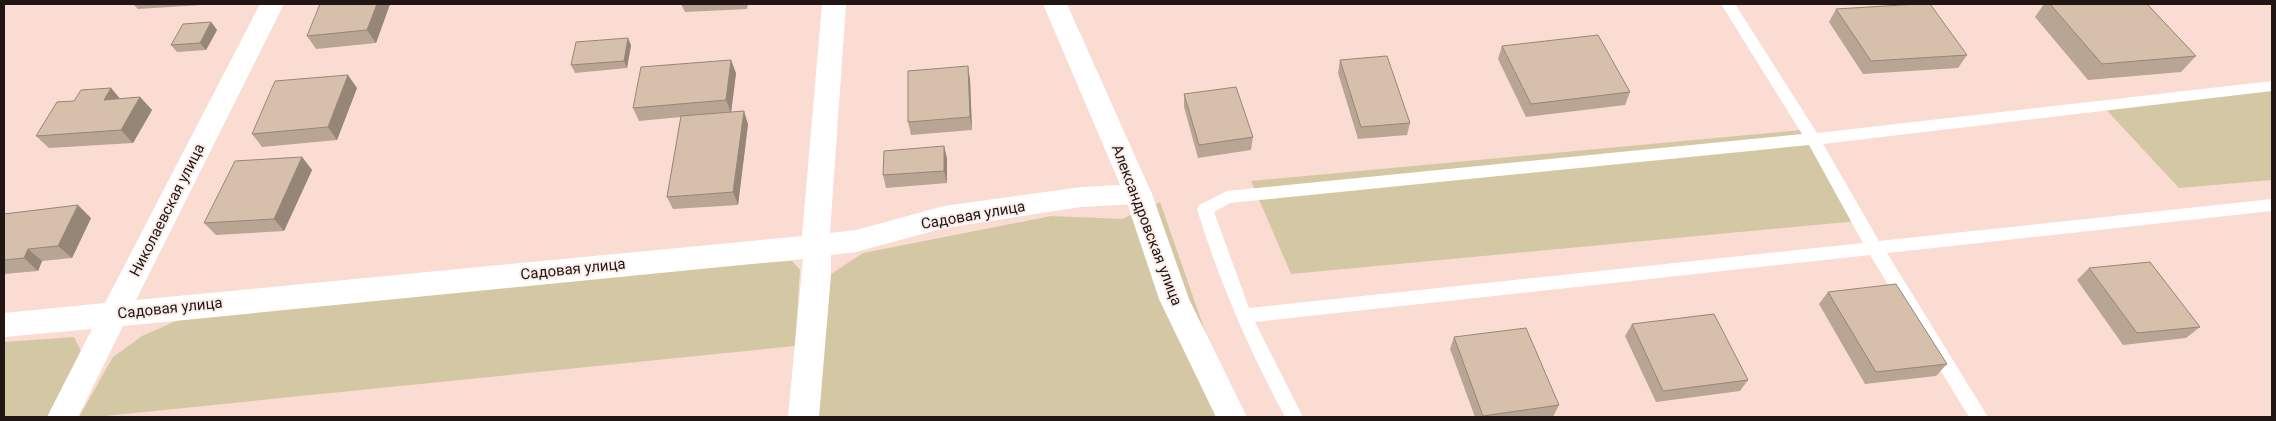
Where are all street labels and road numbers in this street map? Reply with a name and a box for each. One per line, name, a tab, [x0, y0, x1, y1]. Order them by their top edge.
street label: Николаевская улица	[126, 141, 208, 279]
street label: Александровская улица	[1108, 142, 1186, 308]
street label: Садовая улица	[920, 197, 1026, 233]
street label: Садовая улица	[520, 255, 626, 283]
street label: Садовая улица	[117, 294, 223, 322]

